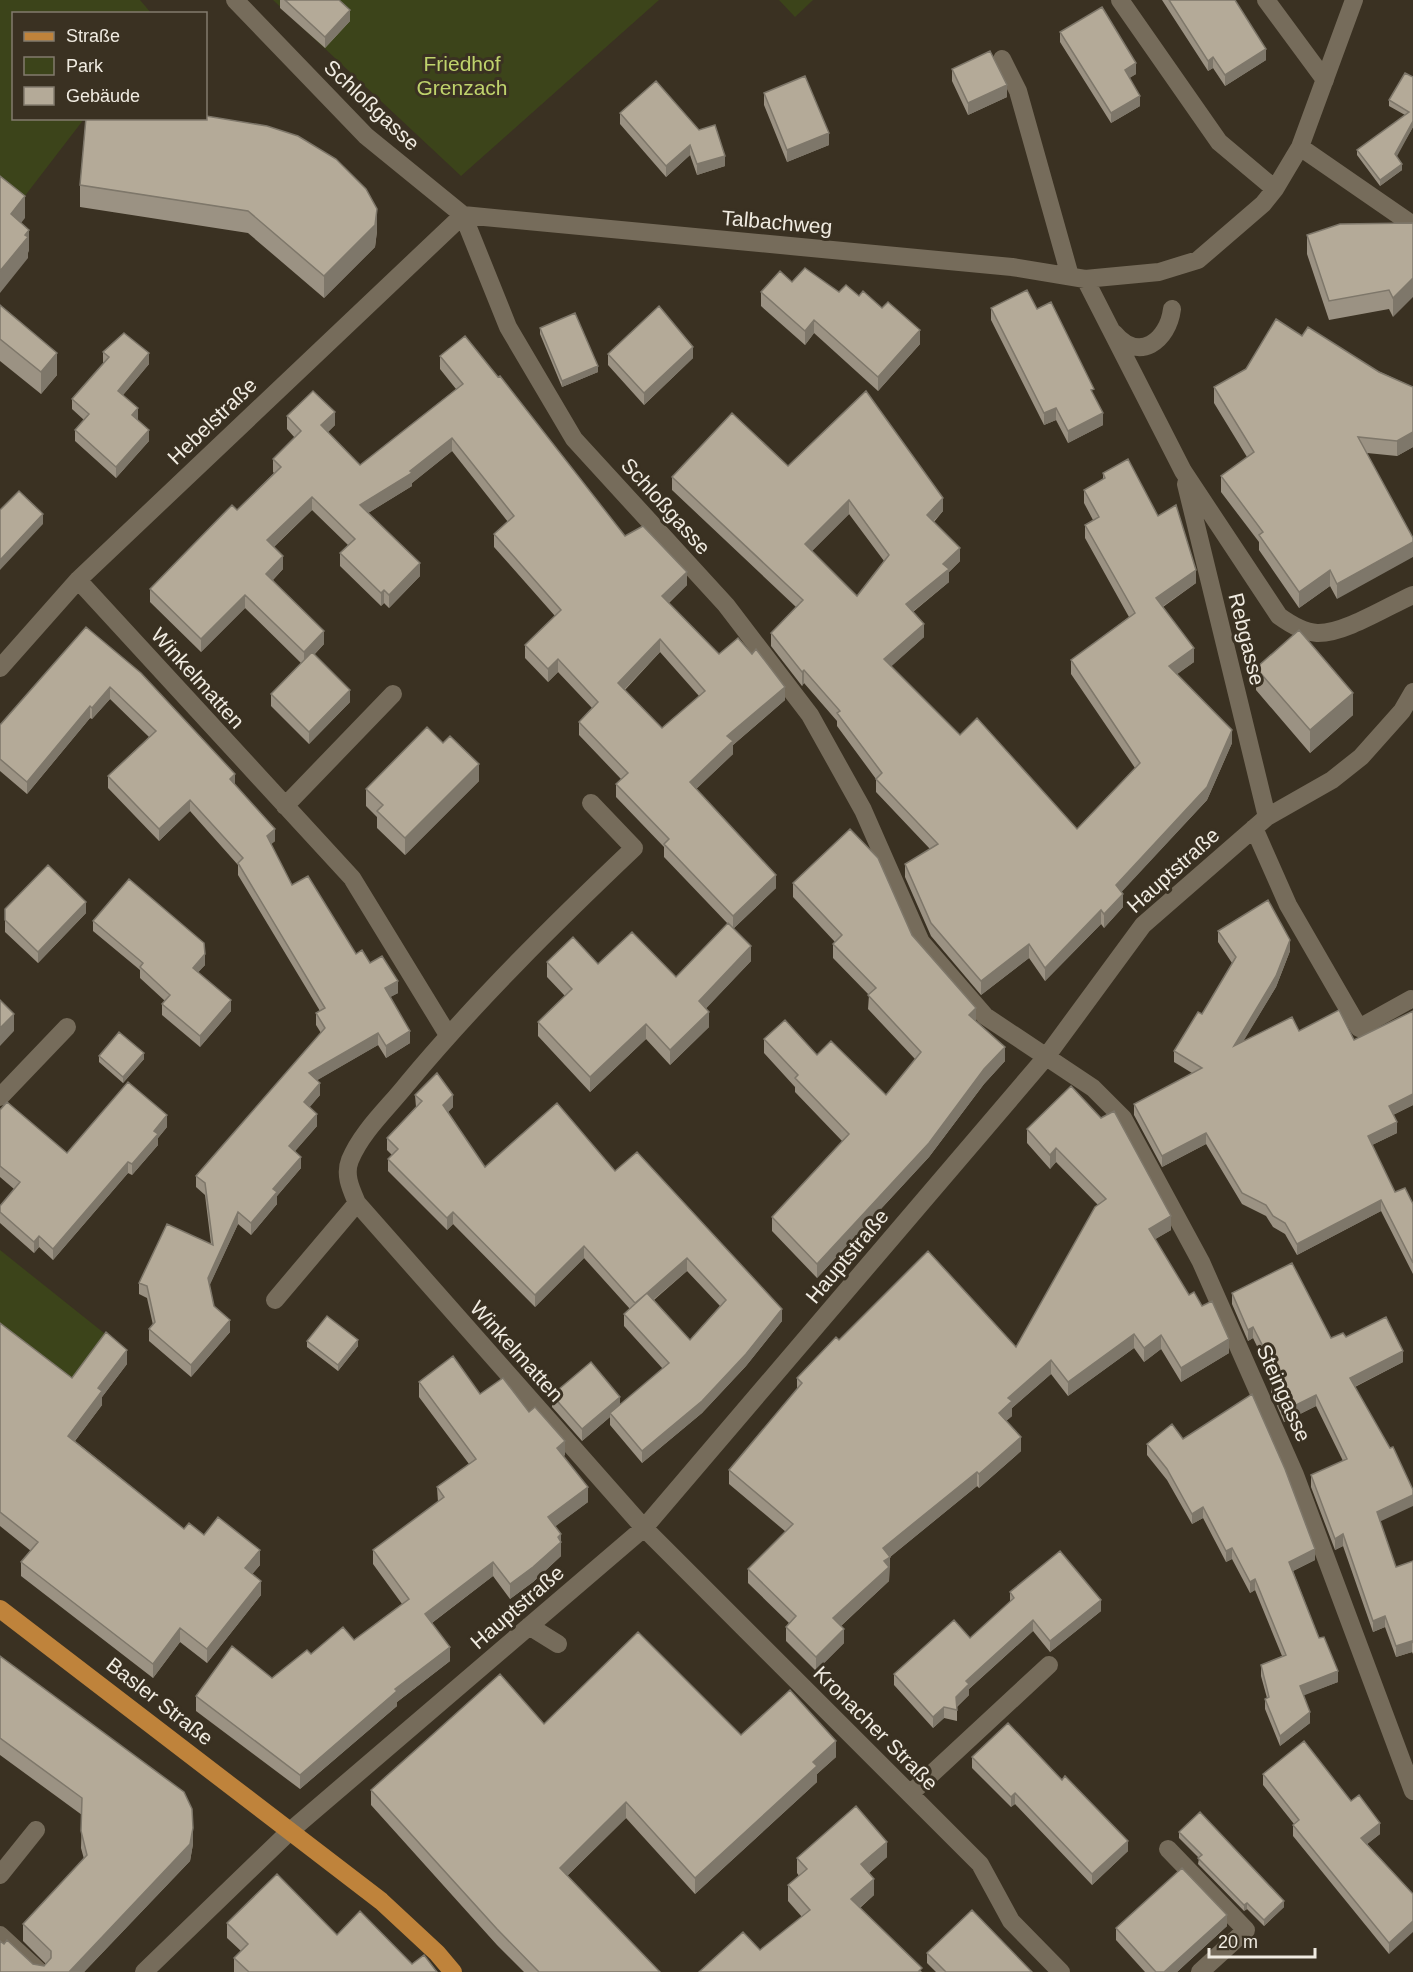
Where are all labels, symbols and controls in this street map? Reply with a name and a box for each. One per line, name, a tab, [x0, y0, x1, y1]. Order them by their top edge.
legend	[12, 12, 207, 120]
text: Straße	[66, 26, 120, 46]
park label: Friedhof Grenzach	[416, 52, 508, 99]
street label: Schloßgasse	[320, 55, 424, 155]
text: Park	[66, 56, 104, 76]
text: Gebäude	[66, 86, 140, 106]
street label: Talbachweg	[721, 206, 833, 238]
street label: Hebelstraße	[163, 373, 261, 469]
street label: Schloßgasse	[617, 453, 715, 559]
street label: Rebgasse	[1224, 590, 1270, 688]
street label: Winkelmatten	[147, 623, 249, 733]
street label: Hauptstraße	[1122, 823, 1224, 917]
street label: Hauptstraße	[801, 1204, 893, 1308]
street label: Winkelmatten	[466, 1296, 568, 1406]
street label: Steingasse	[1252, 1341, 1316, 1445]
street label: Hauptstraße	[466, 1560, 568, 1654]
street label: Basler Straße	[102, 1652, 218, 1750]
street label: Kronacher Straße	[809, 1661, 943, 1795]
scale bar	[1209, 1921, 1316, 1959]
text: 20 m	[1218, 1932, 1258, 1952]

